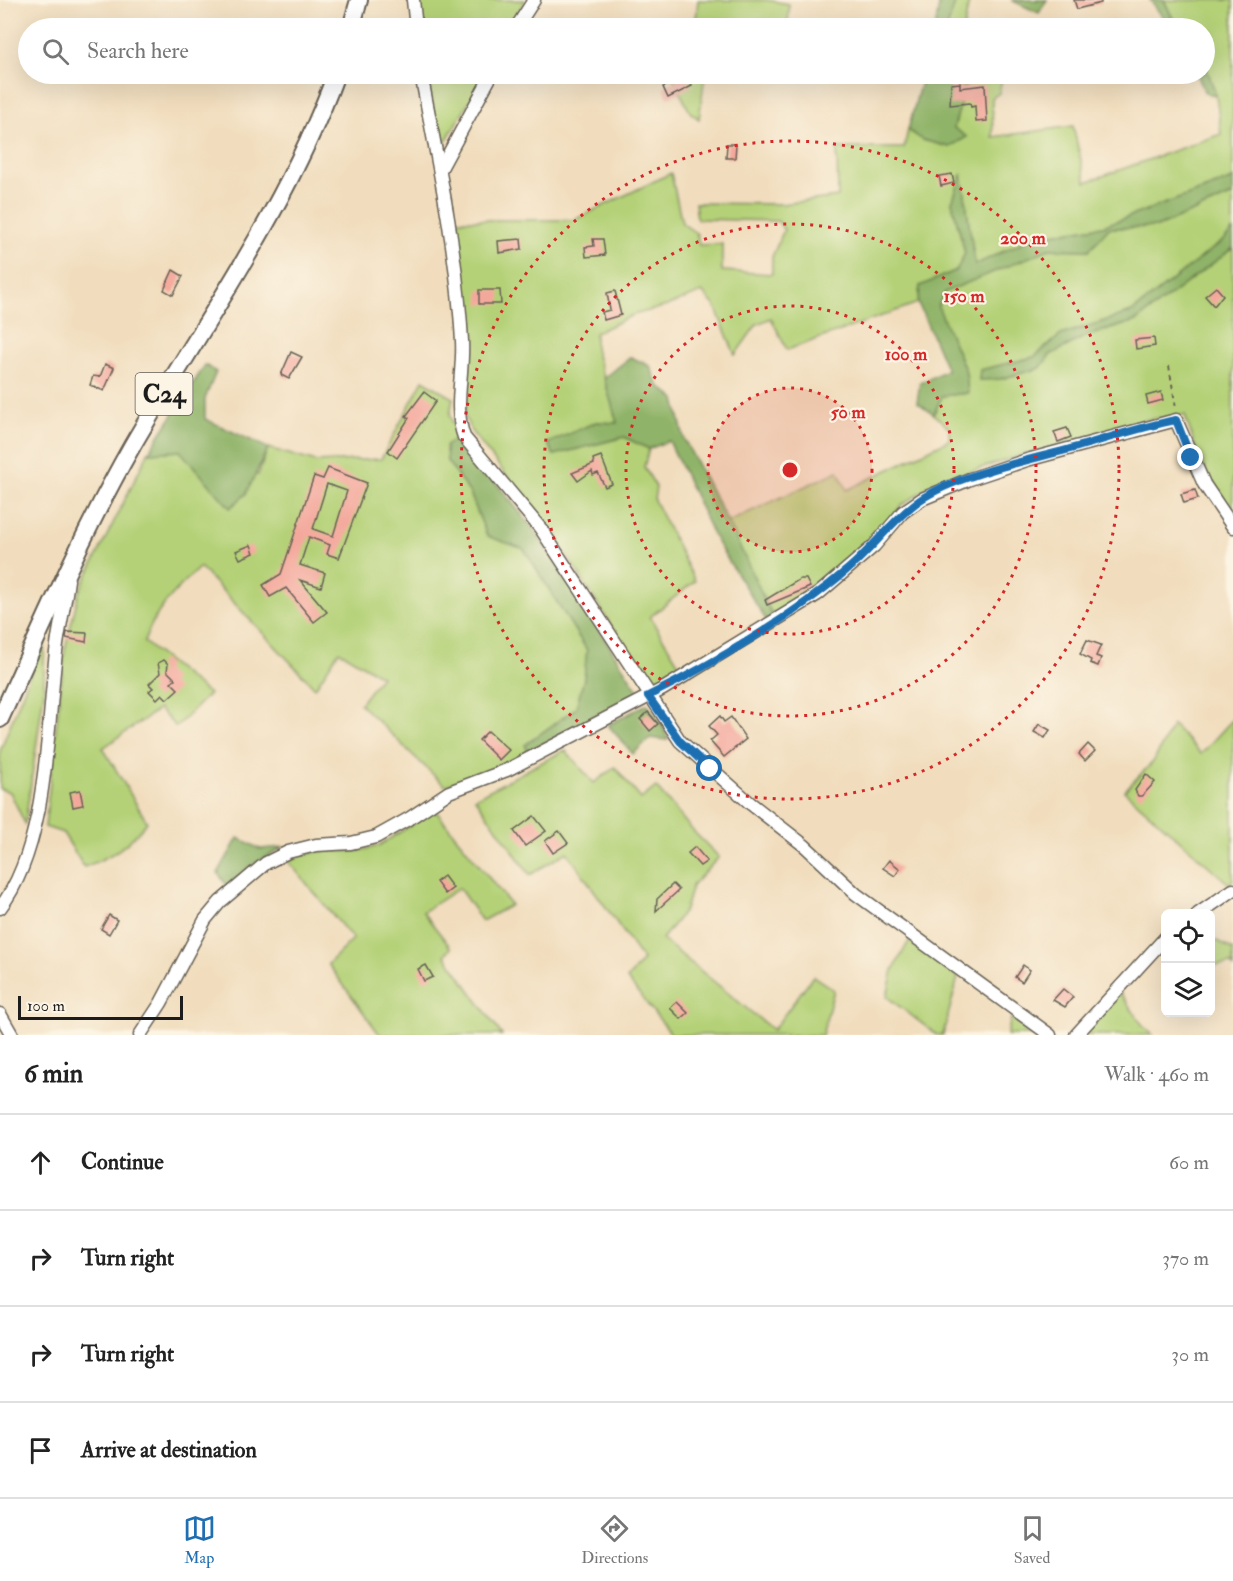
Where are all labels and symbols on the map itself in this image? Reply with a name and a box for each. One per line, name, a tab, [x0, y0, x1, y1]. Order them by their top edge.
text: 200 m	[1000, 227, 1047, 250]
text: 150 m	[943, 285, 986, 308]
text: 100 m	[885, 343, 928, 366]
road number: C24	[136, 373, 192, 415]
text: 50 m	[831, 401, 866, 424]
route end	[1177, 444, 1203, 470]
centre of rings	[780, 460, 800, 480]
route start	[696, 755, 722, 781]
scale bar	[18, 993, 183, 1020]

